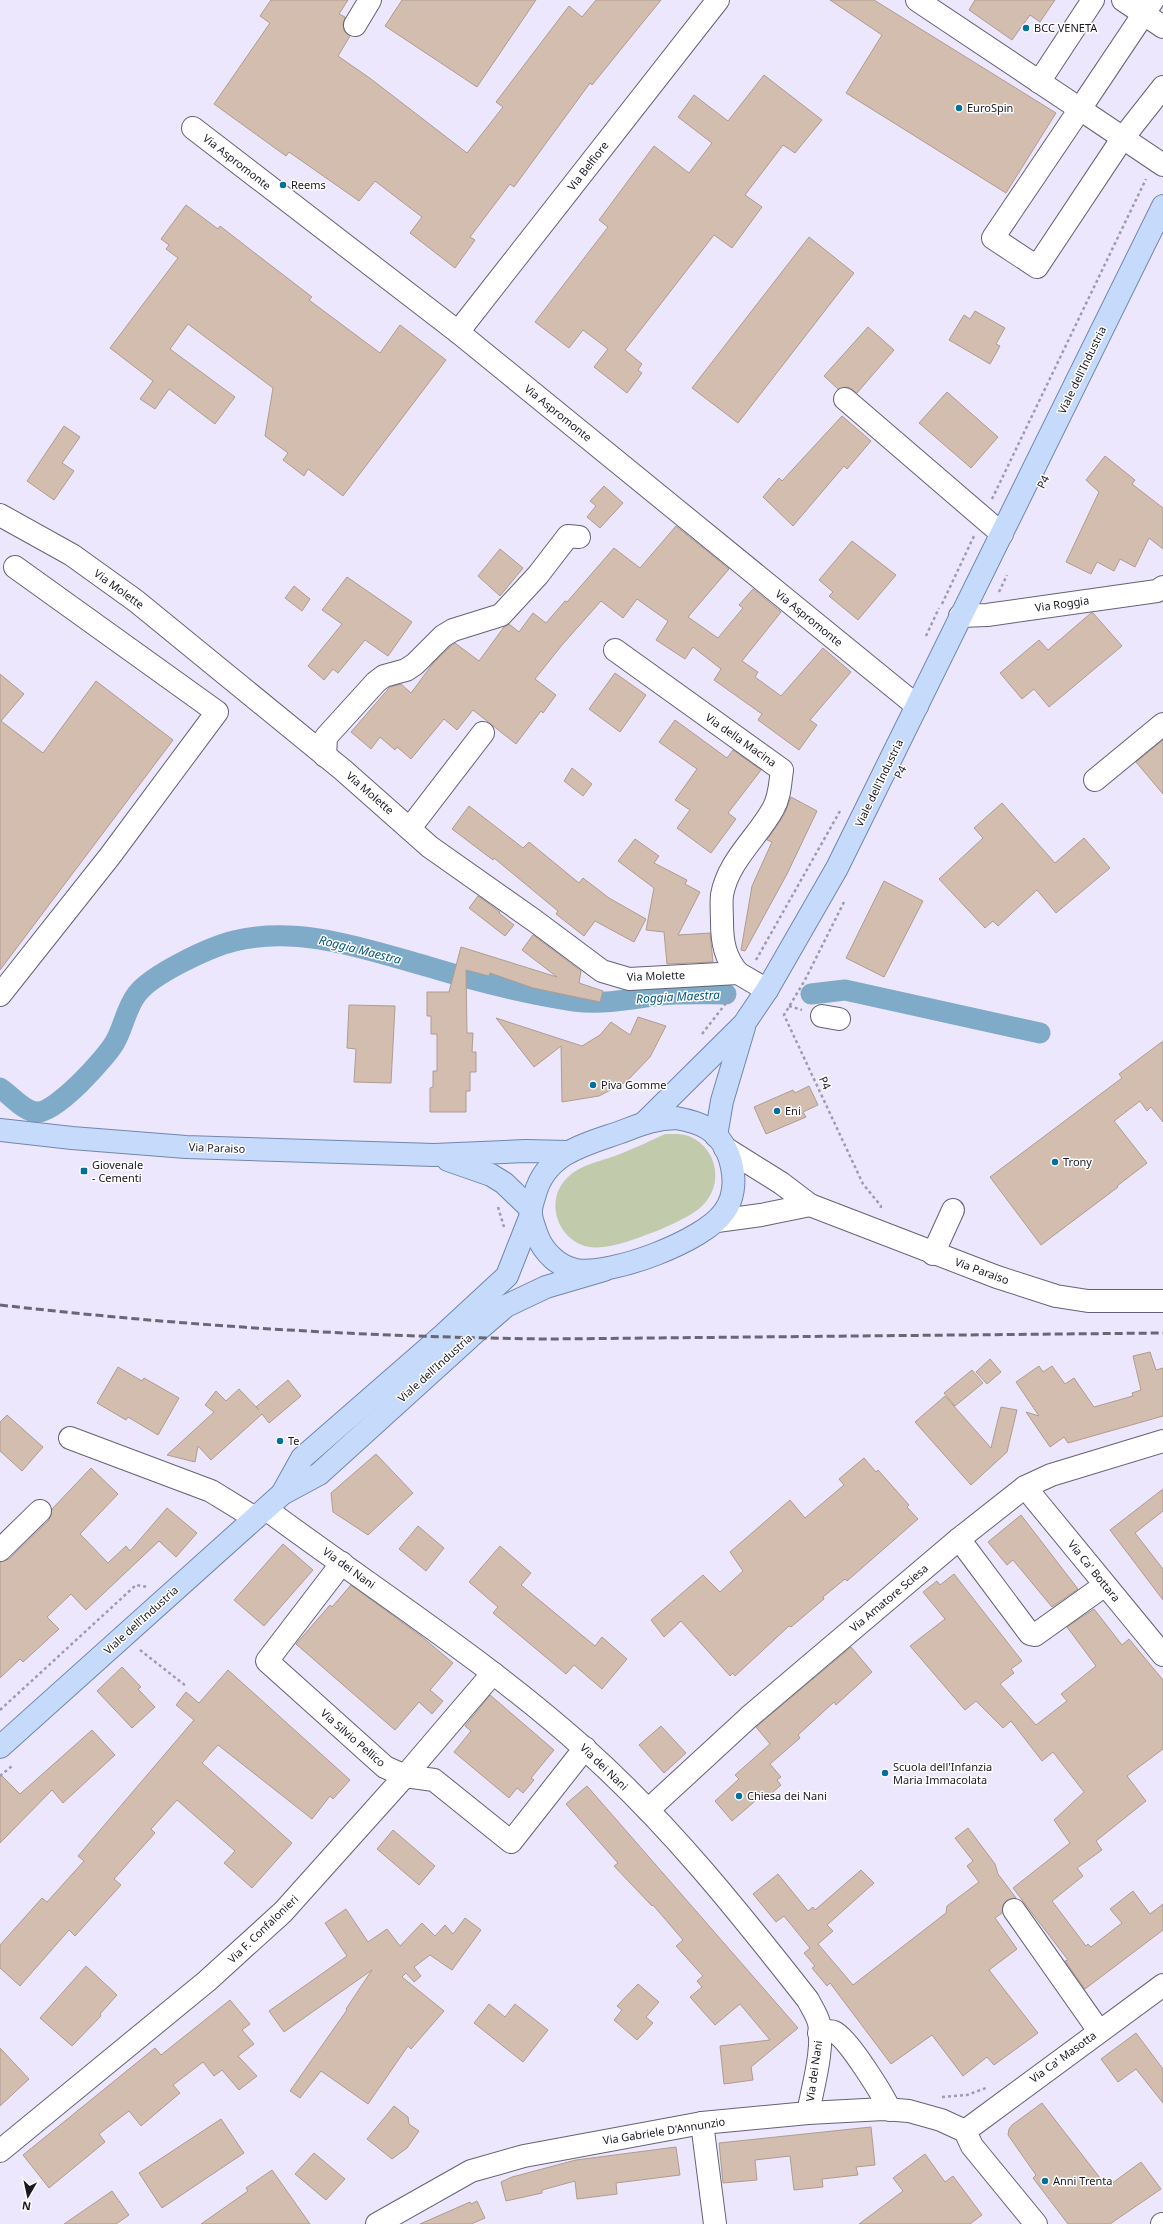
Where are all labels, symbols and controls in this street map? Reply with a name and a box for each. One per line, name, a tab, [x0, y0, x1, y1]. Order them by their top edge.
place label: BCC VENETA	[1034, 20, 1098, 35]
marker: BCC VENETA	[1021, 23, 1031, 33]
place label: EuroSpin	[967, 100, 1013, 115]
marker: EuroSpin	[954, 103, 964, 113]
street label: Via Aspromonte	[200, 130, 274, 193]
street label: Via Belfiore	[564, 138, 612, 193]
place label: Reems	[291, 177, 326, 192]
marker: Reems	[278, 180, 288, 190]
street label: Viale dell'Industria	[1054, 324, 1109, 416]
street label: Via Aspromonte	[522, 381, 595, 444]
street label: P4	[1033, 472, 1052, 491]
street label: Via Molette	[91, 565, 147, 612]
street label: Via Aspromonte	[773, 586, 846, 649]
street label: Via Roggia	[1034, 592, 1090, 615]
street label: Via della Macina	[703, 710, 780, 770]
street label: Viale dell'Industria	[851, 737, 906, 829]
street label: P4	[890, 762, 909, 781]
street label: Via Molette	[343, 768, 397, 817]
water label: Roggia Maestra	[317, 931, 403, 968]
street label: Via Molette	[627, 967, 685, 984]
water label: Roggia Maestra	[636, 986, 721, 1007]
street label: P4	[816, 1074, 835, 1092]
place label: Piva Gomme	[601, 1077, 667, 1092]
marker: Piva Gomme	[588, 1080, 598, 1090]
place label: Eni	[785, 1103, 801, 1118]
marker: Eni	[772, 1106, 782, 1116]
street label: Via Paraiso	[188, 1139, 246, 1156]
place label: Trony	[1063, 1154, 1092, 1169]
place label: Giovenale - Cementi	[92, 1157, 143, 1185]
marker: Trony	[1050, 1157, 1060, 1167]
marker: Giovenale - Cementi	[79, 1166, 89, 1176]
street label: Via Paraiso	[953, 1254, 1012, 1287]
street label: Viale dell'Industria	[394, 1330, 475, 1405]
place label: Te	[288, 1433, 300, 1448]
marker: Te	[275, 1436, 285, 1446]
street label: Via Ca' Bottara	[1065, 1537, 1124, 1605]
street label: Via dei Nani	[320, 1544, 379, 1592]
street label: Via Amatore Sciesa	[846, 1560, 931, 1635]
street label: Viale dell'Industria	[100, 1582, 181, 1657]
street label: Via Silvio Pellico	[318, 1705, 389, 1770]
street label: Via dei Nani	[577, 1740, 632, 1793]
place label: Scuola dell'Infanzia Maria Immacolata	[893, 1759, 992, 1787]
marker: Scuola dell'Infanzia Maria Immacolata	[880, 1768, 890, 1778]
place label: Chiesa dei Nani	[747, 1788, 827, 1803]
marker: Chiesa dei Nani	[734, 1791, 744, 1801]
street label: Via F. Confalonieri	[224, 1891, 301, 1966]
street label: Via Ca' Masotta	[1026, 2027, 1099, 2086]
street label: Via dei Nani	[802, 2040, 825, 2102]
street label: Via Gabriele D'Annunzio	[602, 2113, 726, 2148]
place label: Anni Trenta	[1053, 2173, 1112, 2188]
north arrow	[8, 2176, 48, 2216]
marker: Anni Trenta	[1040, 2176, 1050, 2186]
text: N	[21, 2198, 32, 2214]

